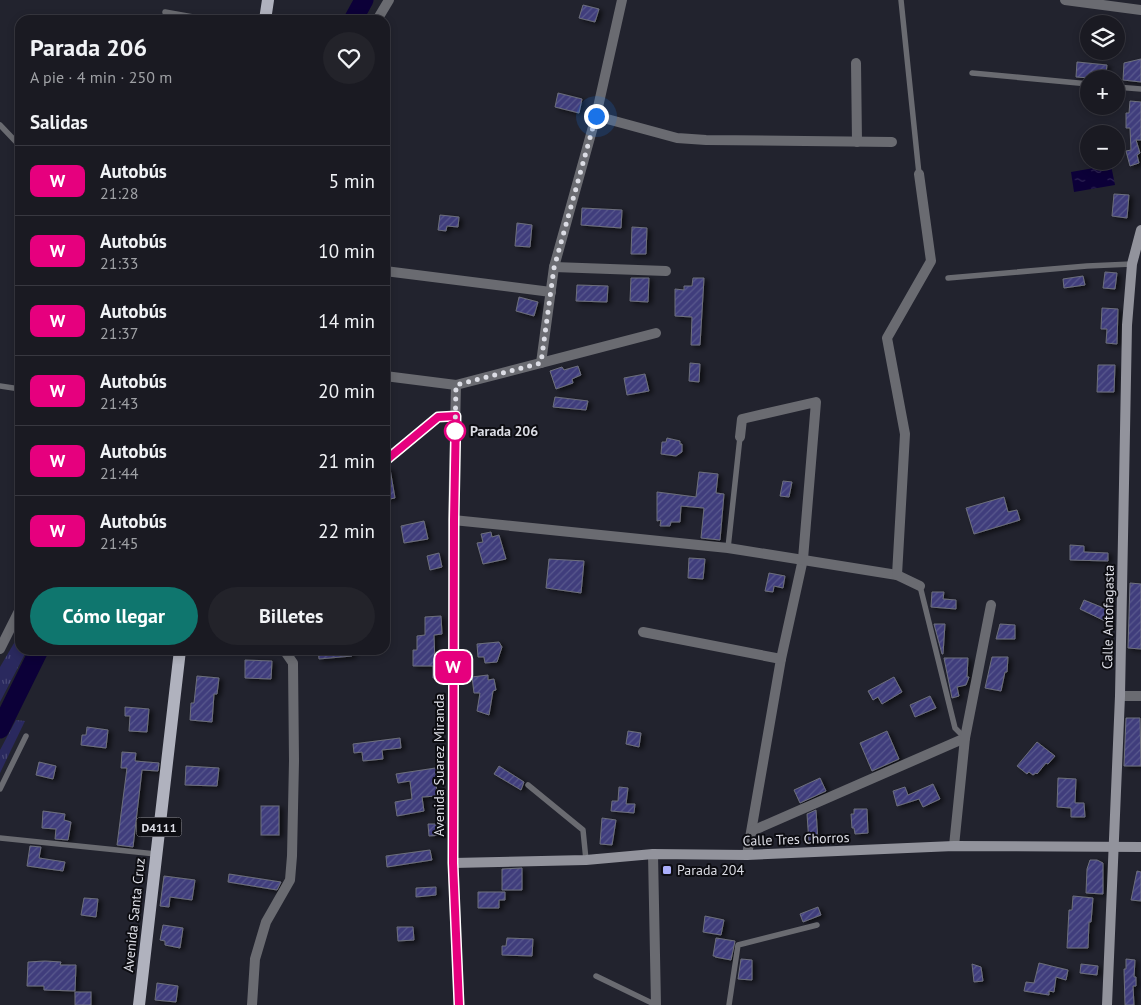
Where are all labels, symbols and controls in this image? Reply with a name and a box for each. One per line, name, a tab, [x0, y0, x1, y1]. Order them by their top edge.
map controls	[1080, 15, 1125, 170]
button: layers	[1080, 15, 1125, 60]
text: Parada 206	[30, 32, 147, 63]
button: heart	[323, 32, 375, 84]
text: A pie · 4 min · 250 m	[30, 67, 172, 87]
button: +	[1080, 70, 1125, 115]
your location	[584, 104, 609, 129]
text: Salidas	[30, 110, 88, 134]
button: −	[1080, 125, 1125, 170]
text: Autobús	[100, 159, 167, 183]
text: W	[50, 169, 65, 192]
text: 5 min	[329, 169, 375, 193]
text: 21:28	[100, 183, 138, 203]
text: Autobús	[100, 229, 167, 253]
text: W	[50, 239, 65, 262]
text: 10 min	[318, 239, 375, 263]
text: 21:33	[100, 253, 138, 273]
text: Autobús	[100, 299, 167, 323]
text: W	[50, 309, 65, 332]
text: 14 min	[318, 309, 375, 333]
text: 21:37	[100, 323, 138, 343]
text: Autobús	[100, 369, 167, 393]
text: W	[50, 379, 65, 402]
text: 20 min	[318, 379, 375, 403]
text: 21:43	[100, 393, 138, 413]
marker: Parada 206	[444, 420, 466, 442]
place label: Parada 206	[470, 422, 538, 440]
text: Autobús	[100, 439, 167, 463]
text: W	[50, 449, 65, 472]
text: 21 min	[318, 449, 375, 473]
text: 21:44	[100, 463, 138, 483]
text: Autobús	[100, 509, 167, 533]
text: W	[50, 519, 65, 542]
text: 22 min	[318, 519, 375, 543]
text: 21:45	[100, 533, 138, 553]
street label: Calle Antofagasta	[1098, 565, 1118, 669]
button: Cómo llegar	[30, 587, 198, 645]
button: Billetes	[208, 587, 375, 645]
line badge: W	[437, 651, 469, 683]
text: W	[445, 655, 461, 678]
street label: Avenida Suarez Miranda	[430, 693, 448, 836]
road number: D4111	[136, 818, 182, 836]
street label: Calle Tres Chorros	[742, 828, 850, 850]
street label: Avenida Santa Cruz	[119, 857, 149, 973]
place label: Parada 204	[677, 861, 744, 879]
marker: Parada 204	[661, 864, 673, 876]

